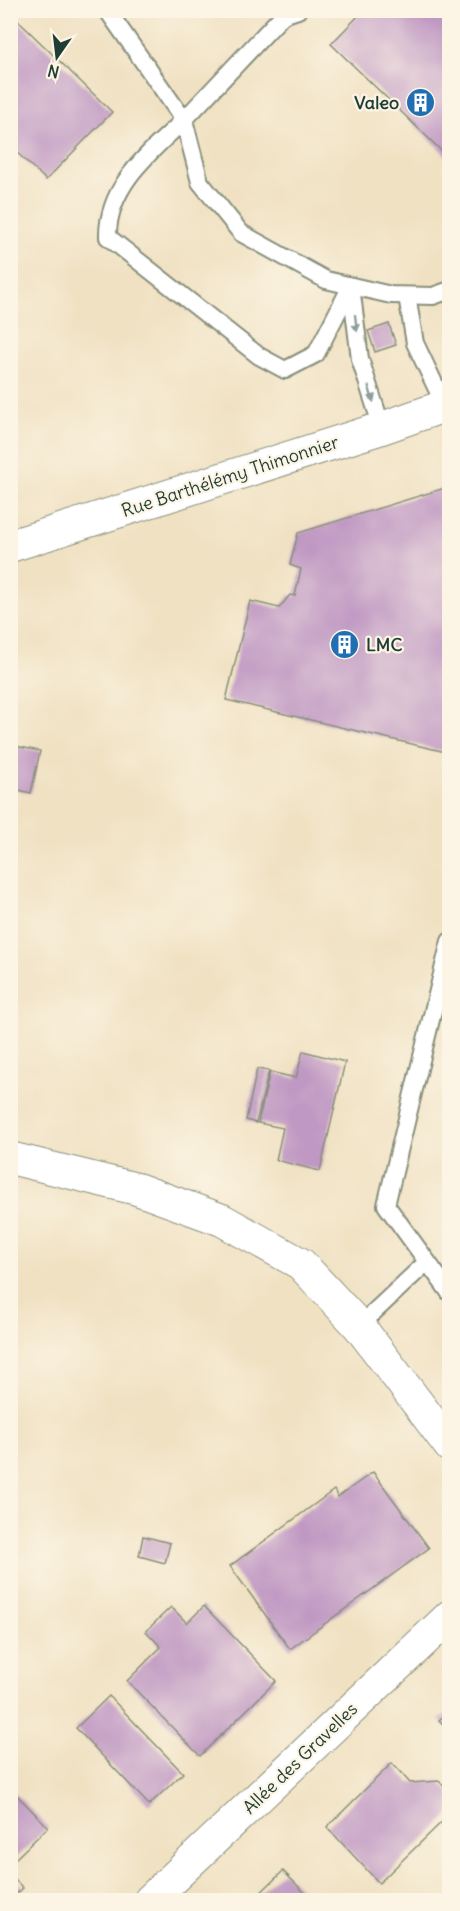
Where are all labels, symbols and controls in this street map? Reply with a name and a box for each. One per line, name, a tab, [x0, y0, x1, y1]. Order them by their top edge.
north arrow	[27, 27, 87, 87]
text: N	[46, 61, 61, 83]
building icon: Valeo	[404, 86, 436, 118]
place label: Valeo	[354, 91, 399, 114]
one-way arrow	[351, 313, 360, 332]
one-way arrow	[367, 385, 376, 403]
street label: Rue Barthélémy Thimonnier	[119, 430, 342, 522]
building icon: LMC	[329, 628, 361, 660]
place label: LMC	[366, 633, 402, 656]
street label: Allée des Gravelles	[238, 1697, 362, 1819]

